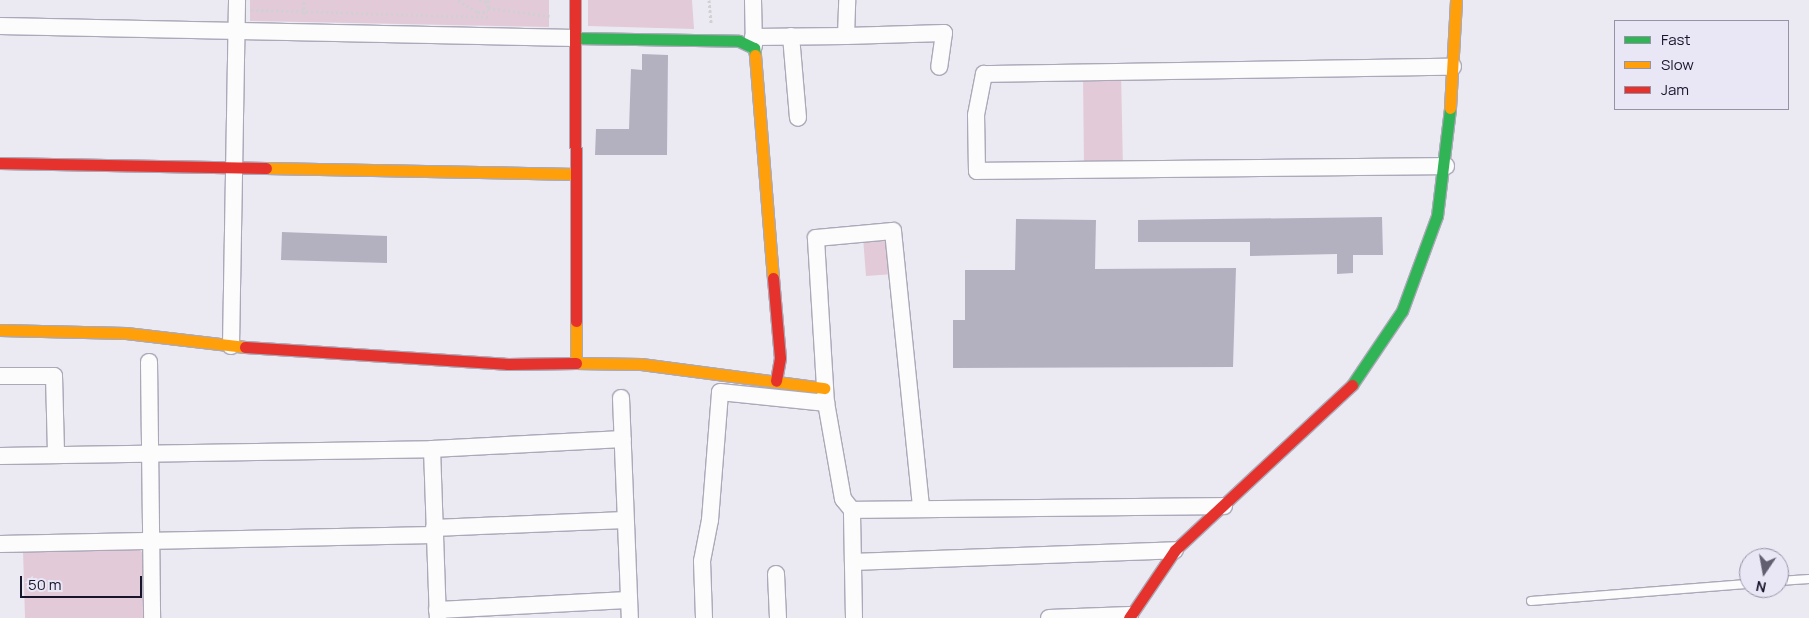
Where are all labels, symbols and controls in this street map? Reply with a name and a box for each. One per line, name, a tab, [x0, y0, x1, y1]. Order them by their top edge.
legend	[1614, 20, 1789, 110]
text: Fast	[1661, 29, 1690, 50]
text: Slow	[1661, 54, 1694, 75]
text: Jam	[1661, 79, 1689, 100]
north arrow	[1739, 548, 1789, 598]
scale bar	[22, 566, 145, 598]
text: 50 m	[28, 574, 62, 595]
text: N	[1754, 577, 1768, 598]

